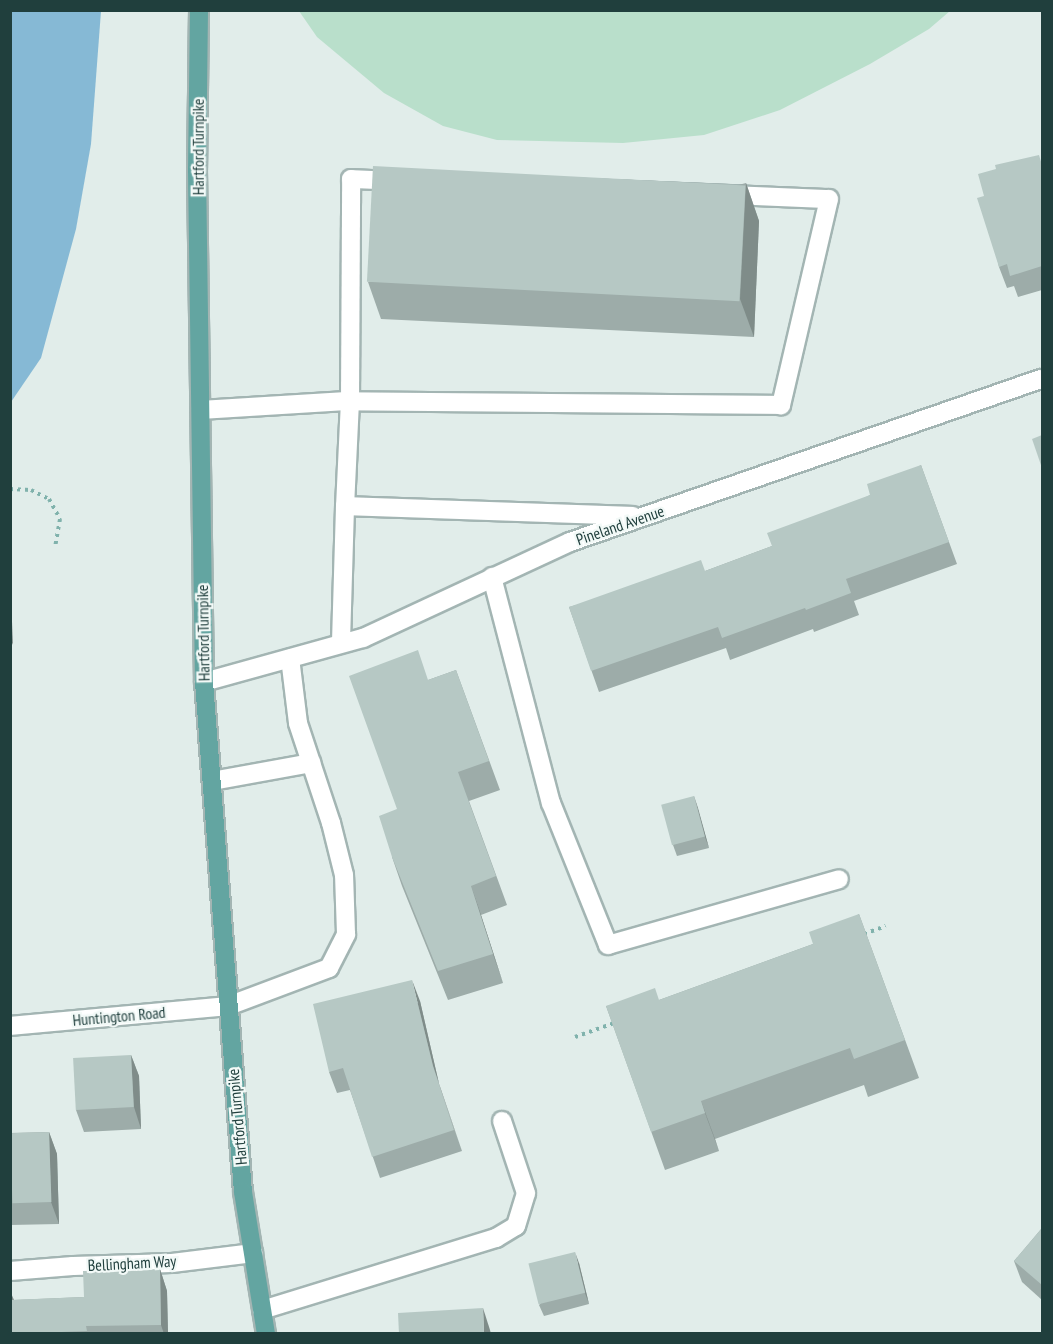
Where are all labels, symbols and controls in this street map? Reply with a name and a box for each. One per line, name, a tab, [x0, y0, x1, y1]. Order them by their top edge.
street label: Hartford Turnpike	[188, 99, 208, 195]
street label: Pineland Avenue	[573, 501, 667, 549]
street label: Hartford Turnpike	[193, 584, 213, 682]
street label: Huntington Road	[72, 1002, 166, 1030]
street label: Hartford Turnpike	[223, 1068, 251, 1166]
street label: Bellingham Way	[87, 1251, 177, 1275]

